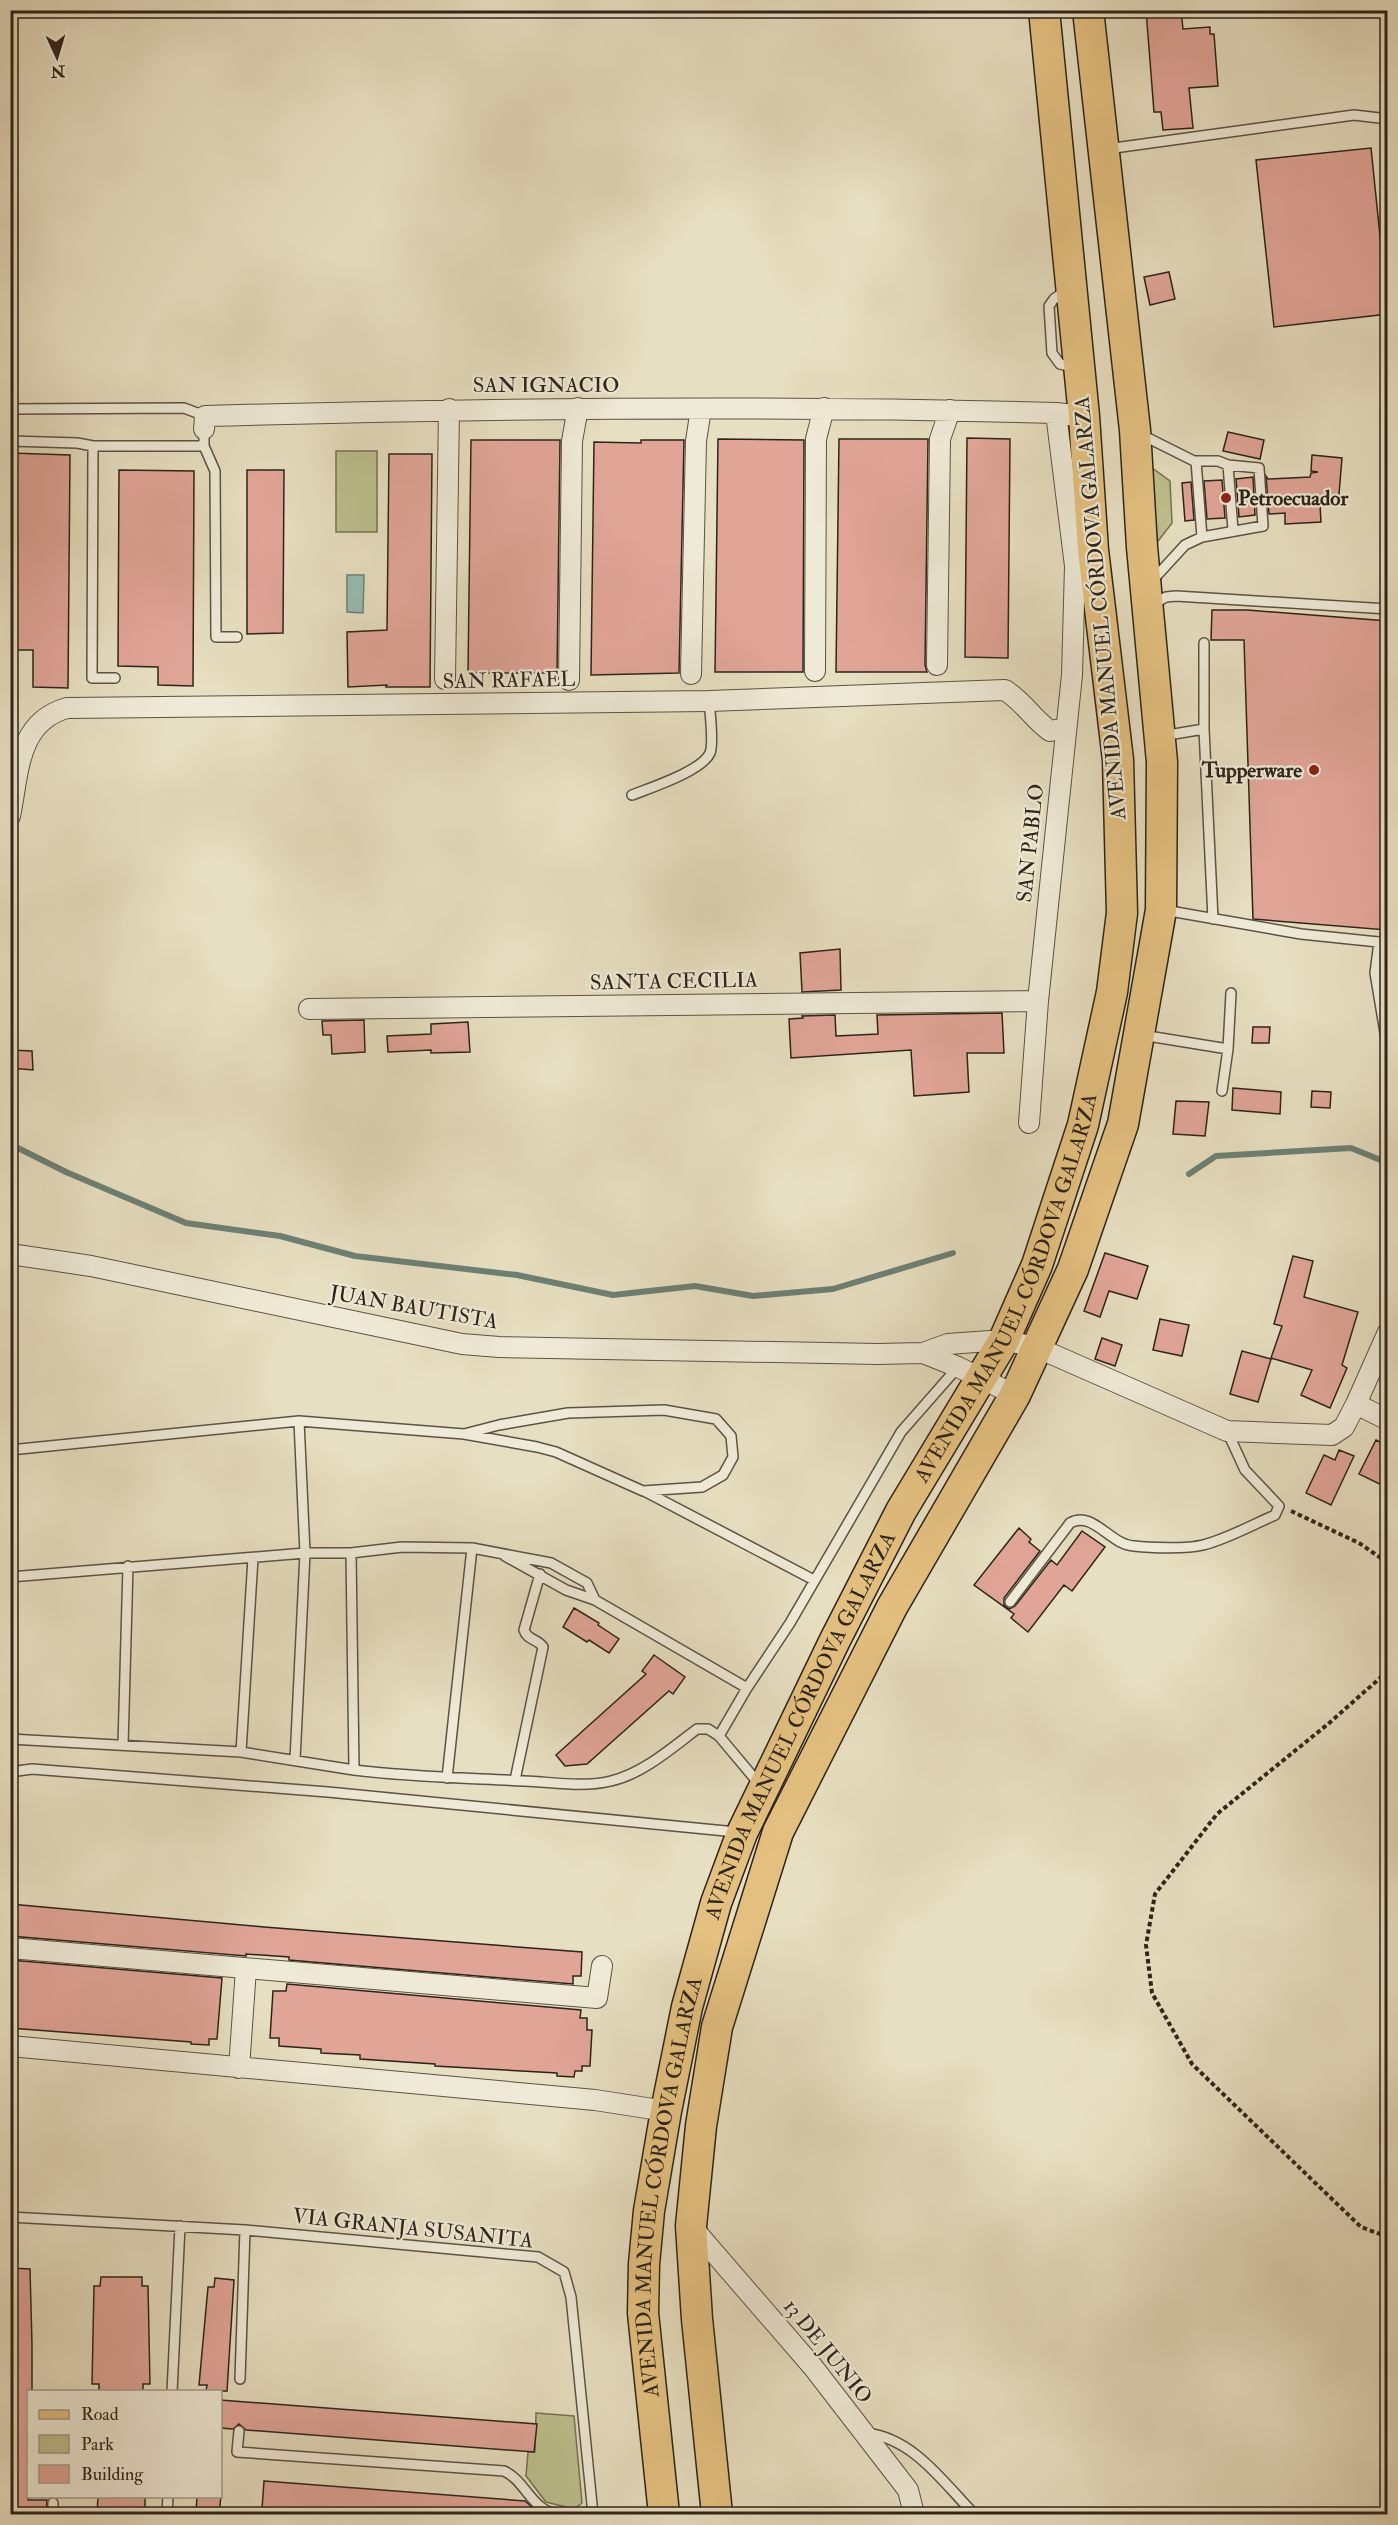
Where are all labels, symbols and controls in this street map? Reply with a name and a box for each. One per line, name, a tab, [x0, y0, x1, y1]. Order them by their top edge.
north arrow	[27, 27, 87, 87]
text: N	[49, 60, 67, 81]
street label: SAN IGNACIO	[473, 372, 619, 399]
street label: AVENIDA MANUEL CÓRDOVA GALARZA	[1069, 395, 1133, 822]
place label: Petroecuador	[1238, 485, 1349, 512]
marker: Petroecuador	[1219, 491, 1233, 505]
street label: SAN RAFAEL	[442, 666, 576, 695]
place label: Tupperware	[1201, 757, 1302, 784]
marker: Tupperware	[1307, 763, 1321, 777]
street label: SAN PABLO	[1011, 782, 1050, 904]
street label: SANTA CECILIA	[590, 967, 758, 996]
street label: AVENIDA MANUEL CÓRDOVA GALARZA	[908, 1091, 1104, 1489]
street label: JUAN BAUTISTA	[327, 1279, 500, 1336]
street label: AVENIDA MANUEL CÓRDOVA GALARZA	[699, 1527, 902, 1924]
street label: AVENIDA MANUEL CÓRDOVA GALARZA	[630, 1974, 709, 2400]
street label: VIA GRANJA SUSANITA	[291, 2202, 535, 2255]
street label: 13 DE JUNIO	[777, 2294, 878, 2409]
legend	[27, 2390, 222, 2498]
text: Road	[81, 2403, 119, 2426]
text: Park	[81, 2433, 114, 2456]
text: Building	[81, 2463, 144, 2486]

